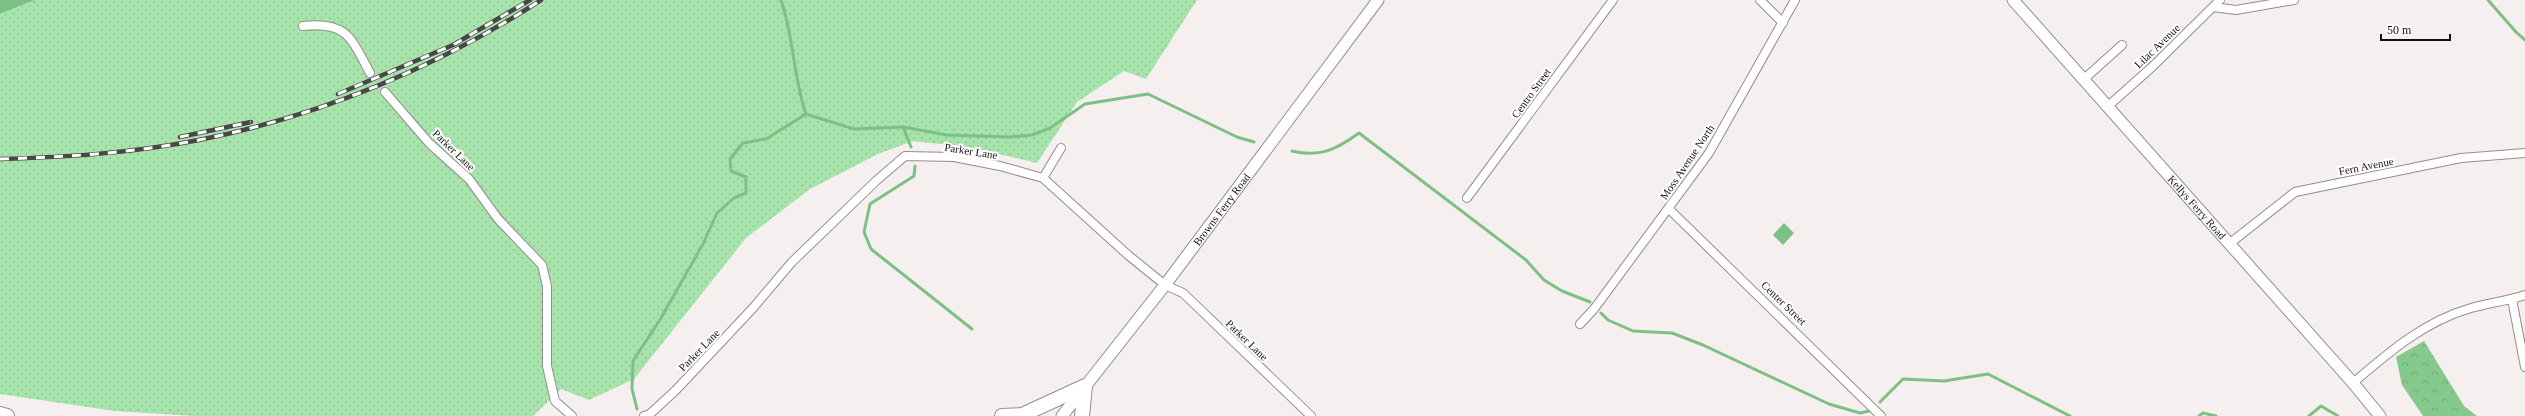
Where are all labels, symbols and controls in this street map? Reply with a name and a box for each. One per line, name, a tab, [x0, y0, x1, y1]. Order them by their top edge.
scale bar	[2381, 16, 2450, 42]
street label: Lilac Avenue	[2132, 21, 2182, 71]
text: 50 m	[2387, 23, 2412, 37]
street label: Centro Street	[1509, 66, 1553, 120]
street label: Moss Avenue North	[1657, 122, 1717, 202]
street label: Parker Lane	[431, 127, 477, 173]
street label: Parker Lane	[944, 141, 998, 161]
street label: Fern Avenue	[2338, 155, 2395, 177]
street label: Browns Ferry Road	[1191, 171, 1253, 248]
street label: Kellys Ferry Road	[2165, 173, 2229, 242]
street label: Center Street	[1759, 279, 1809, 327]
street label: Parker Lane	[1224, 317, 1270, 363]
street label: Parker Lane	[676, 327, 722, 373]

